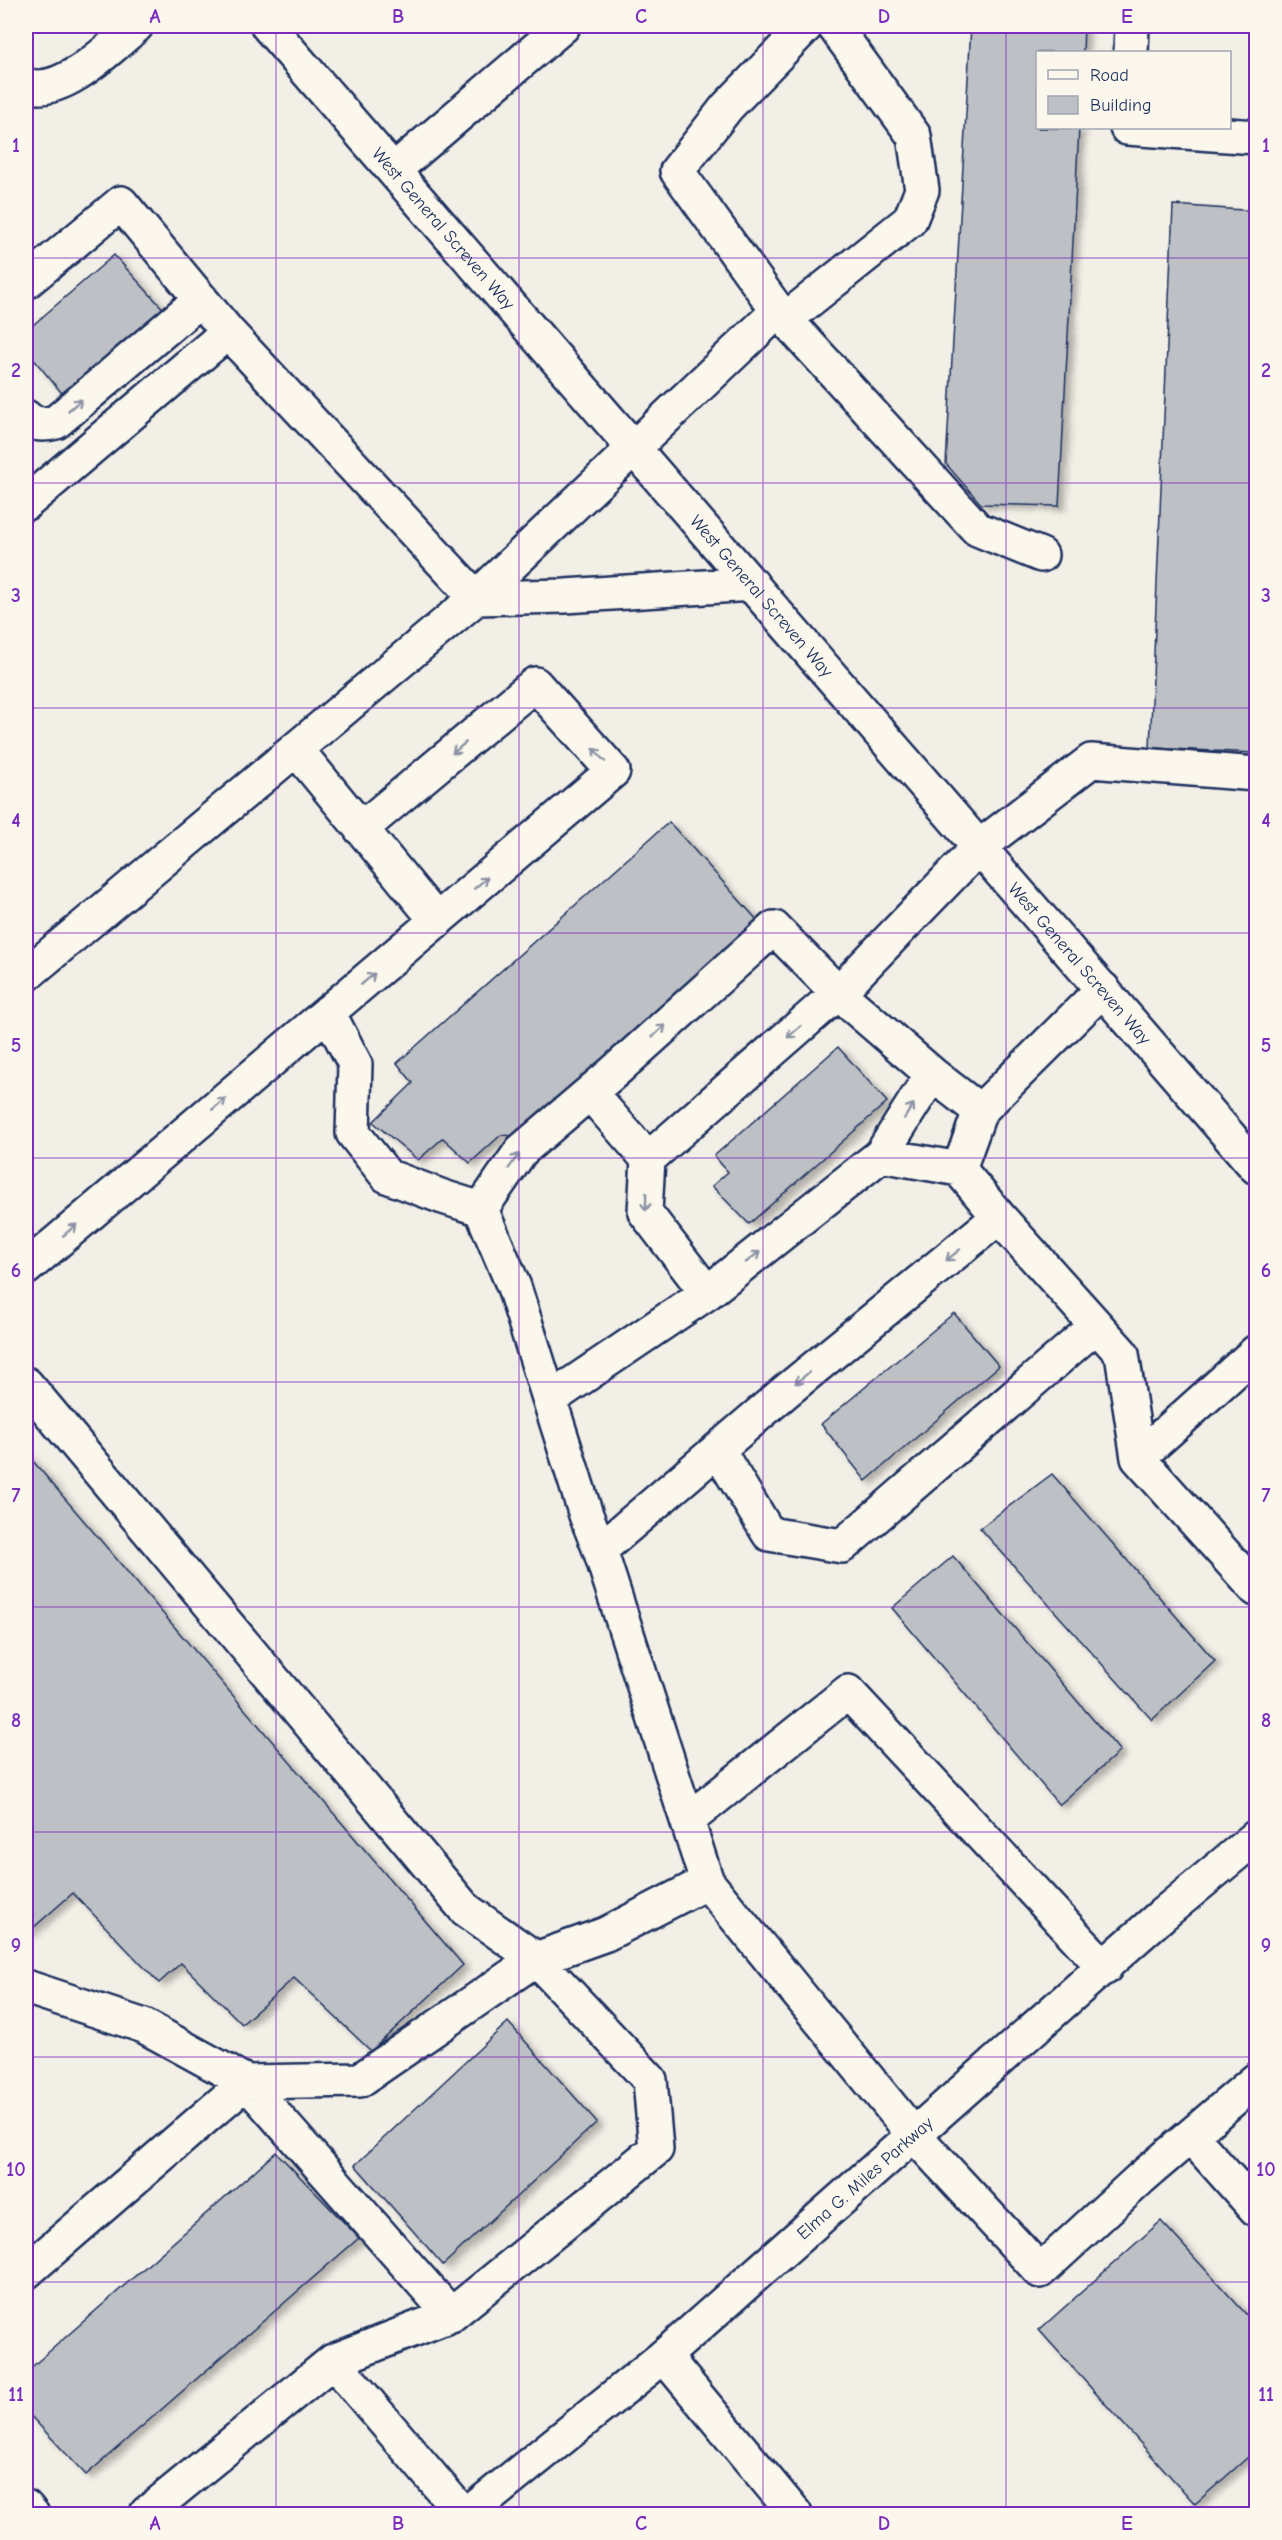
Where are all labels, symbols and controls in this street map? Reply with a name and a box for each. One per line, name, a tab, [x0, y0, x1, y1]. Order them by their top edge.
text: A	[149, 5, 161, 28]
text: B	[392, 5, 404, 28]
text: C	[635, 5, 647, 28]
text: D	[878, 5, 890, 28]
text: E	[1121, 5, 1133, 28]
legend	[1036, 51, 1231, 129]
text: Road	[1090, 65, 1129, 86]
text: Building	[1090, 95, 1152, 116]
text: 1	[12, 134, 20, 157]
text: 1	[1262, 134, 1270, 157]
street label: West General Screven Way	[367, 144, 520, 315]
text: 2	[11, 359, 21, 382]
text: 2	[1261, 359, 1271, 382]
one-way arrow	[67, 399, 83, 412]
street label: West General Screven Way	[685, 511, 838, 682]
text: 3	[11, 584, 21, 607]
text: 3	[1261, 584, 1271, 607]
one-way arrow	[451, 741, 467, 754]
one-way arrow	[592, 748, 606, 763]
text: 4	[11, 809, 21, 832]
text: 4	[1261, 809, 1271, 832]
one-way arrow	[473, 876, 488, 890]
street label: West General Screven Way	[1003, 878, 1156, 1050]
one-way arrow	[360, 972, 376, 985]
one-way arrow	[652, 1024, 667, 1038]
one-way arrow	[787, 1025, 802, 1039]
text: 5	[11, 1034, 21, 1057]
text: 5	[1261, 1034, 1271, 1057]
one-way arrow	[211, 1098, 227, 1111]
one-way arrow	[903, 1103, 915, 1120]
one-way arrow	[508, 1153, 520, 1169]
one-way arrow	[640, 1192, 652, 1211]
one-way arrow	[62, 1224, 78, 1237]
one-way arrow	[946, 1248, 962, 1261]
one-way arrow	[745, 1250, 761, 1263]
text: 6	[11, 1259, 21, 1282]
text: 6	[1261, 1259, 1271, 1282]
one-way arrow	[795, 1371, 811, 1384]
text: 7	[12, 1484, 21, 1507]
text: 7	[1262, 1484, 1271, 1507]
text: 8	[11, 1709, 21, 1732]
text: 8	[1261, 1709, 1271, 1732]
text: 9	[11, 1934, 21, 1957]
text: 9	[1261, 1934, 1271, 1957]
street label: Elma G. Miles Parkway	[793, 2112, 938, 2244]
text: 10	[6, 2158, 26, 2181]
text: 10	[1256, 2158, 1276, 2181]
text: 11	[8, 2383, 24, 2406]
text: 11	[1258, 2383, 1274, 2406]
text: A	[149, 2512, 161, 2535]
text: B	[392, 2512, 404, 2535]
text: C	[635, 2512, 647, 2535]
text: D	[878, 2512, 890, 2535]
text: E	[1121, 2512, 1133, 2535]

